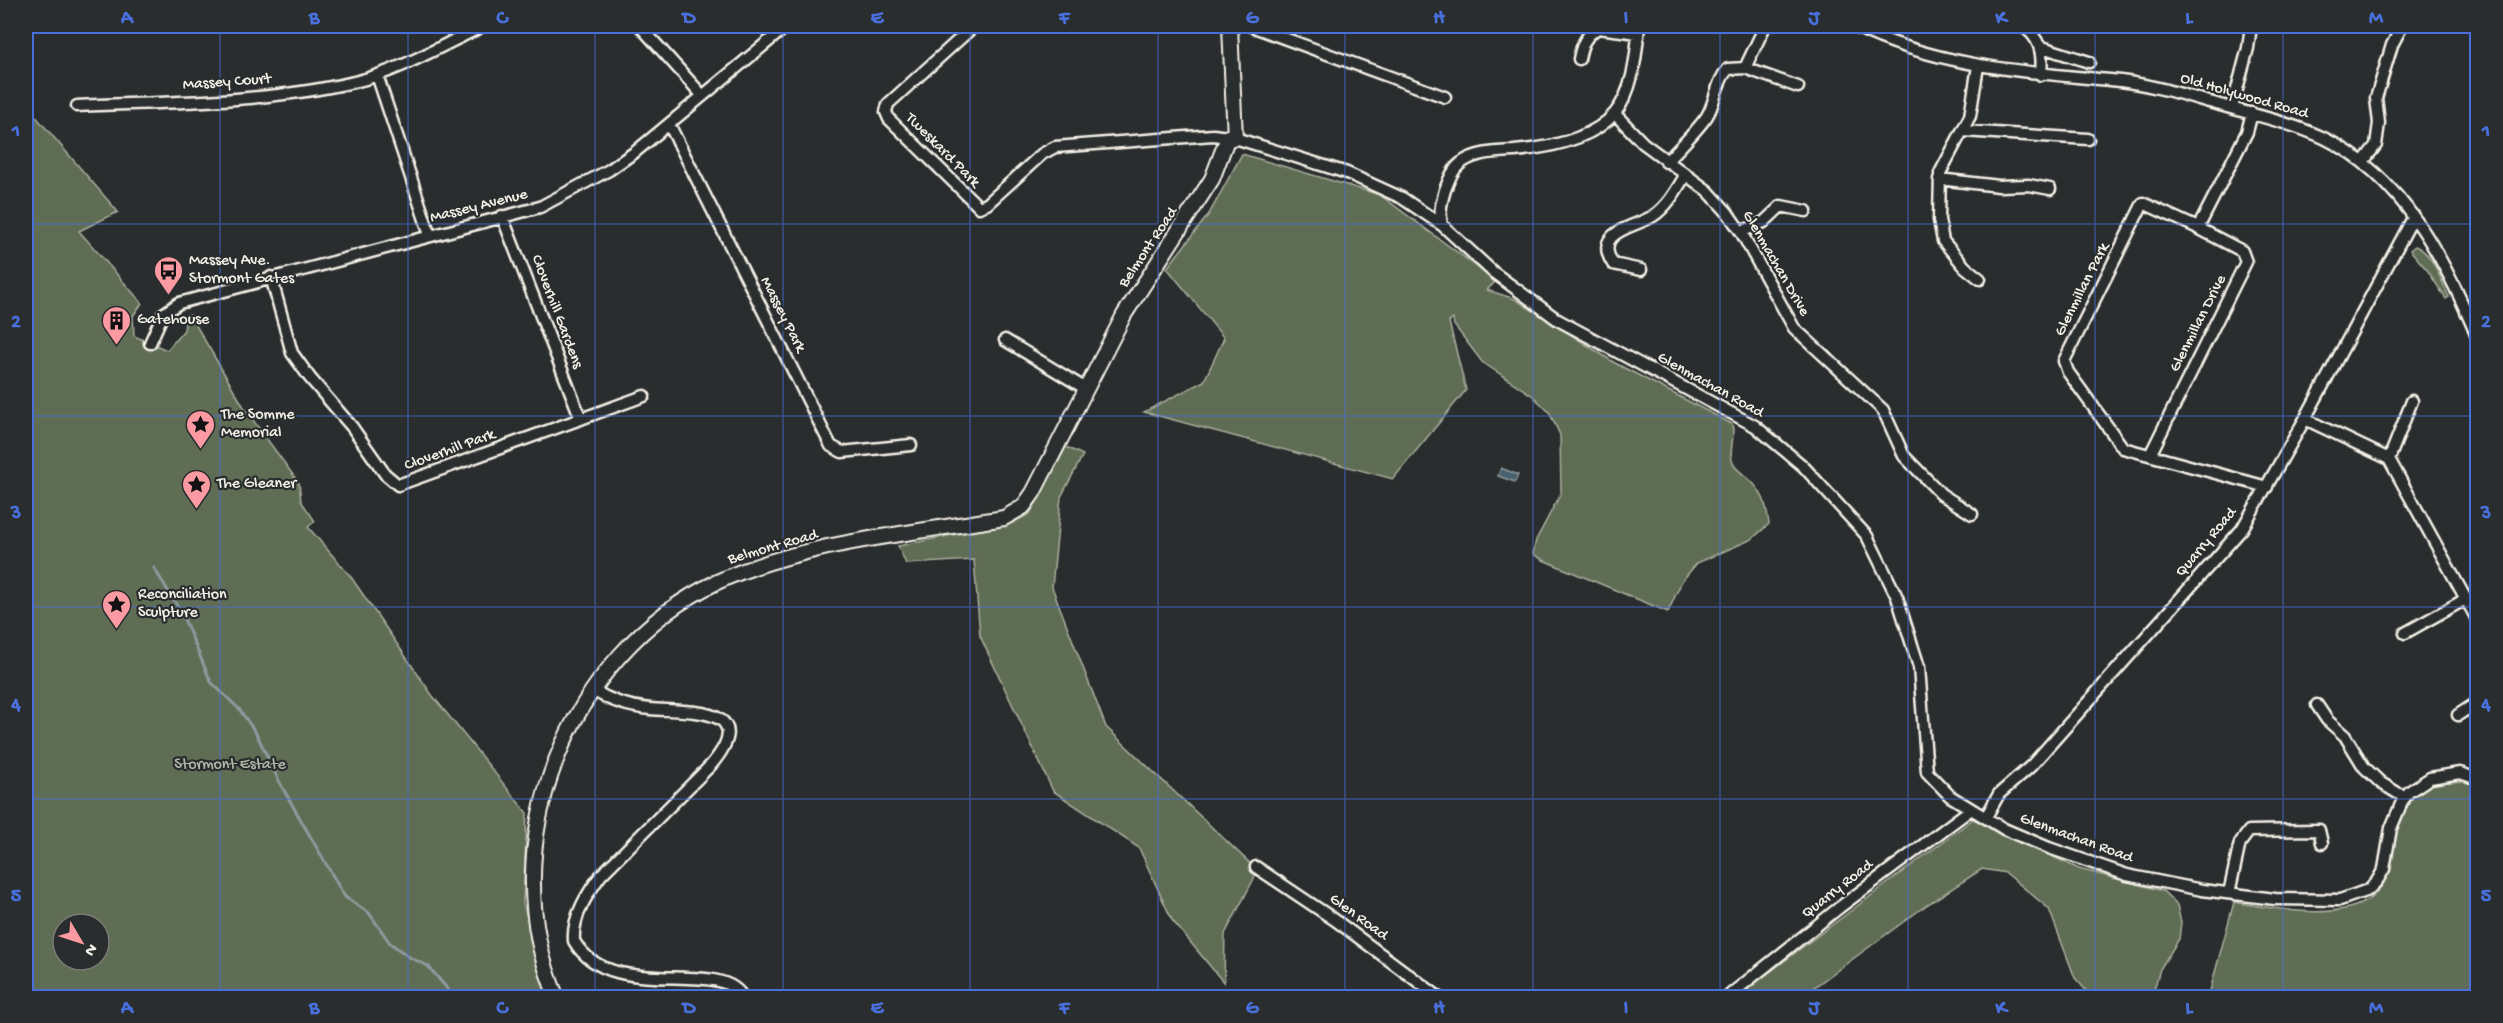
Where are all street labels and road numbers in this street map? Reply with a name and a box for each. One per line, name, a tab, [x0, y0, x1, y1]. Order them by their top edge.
street label: Massey Court	[182, 70, 273, 96]
street label: Old Holywood Road	[2178, 70, 2312, 125]
street label: Tweskard Park	[900, 109, 985, 194]
street label: Massey Avenue	[428, 186, 530, 228]
street label: Belmont Road	[1115, 203, 1184, 292]
street label: Glenmachan Drive	[1737, 208, 1813, 321]
street label: Glenmillan Park	[2051, 239, 2115, 340]
street label: Cloverhill Gardens	[526, 253, 587, 373]
street label: Glenmillan Drive	[2166, 272, 2232, 376]
street label: Massey Park	[755, 274, 810, 358]
street label: Glenmachan Road	[1653, 349, 1768, 424]
street label: Cloverhill Park	[402, 425, 500, 476]
street label: Quarry Road	[2172, 503, 2243, 582]
street label: Belmont Road	[725, 526, 822, 570]
street label: Glenmachan Road	[2017, 810, 2137, 869]
street label: Quarry Road	[1799, 855, 1879, 924]
street label: Glen Road	[1325, 890, 1392, 947]

